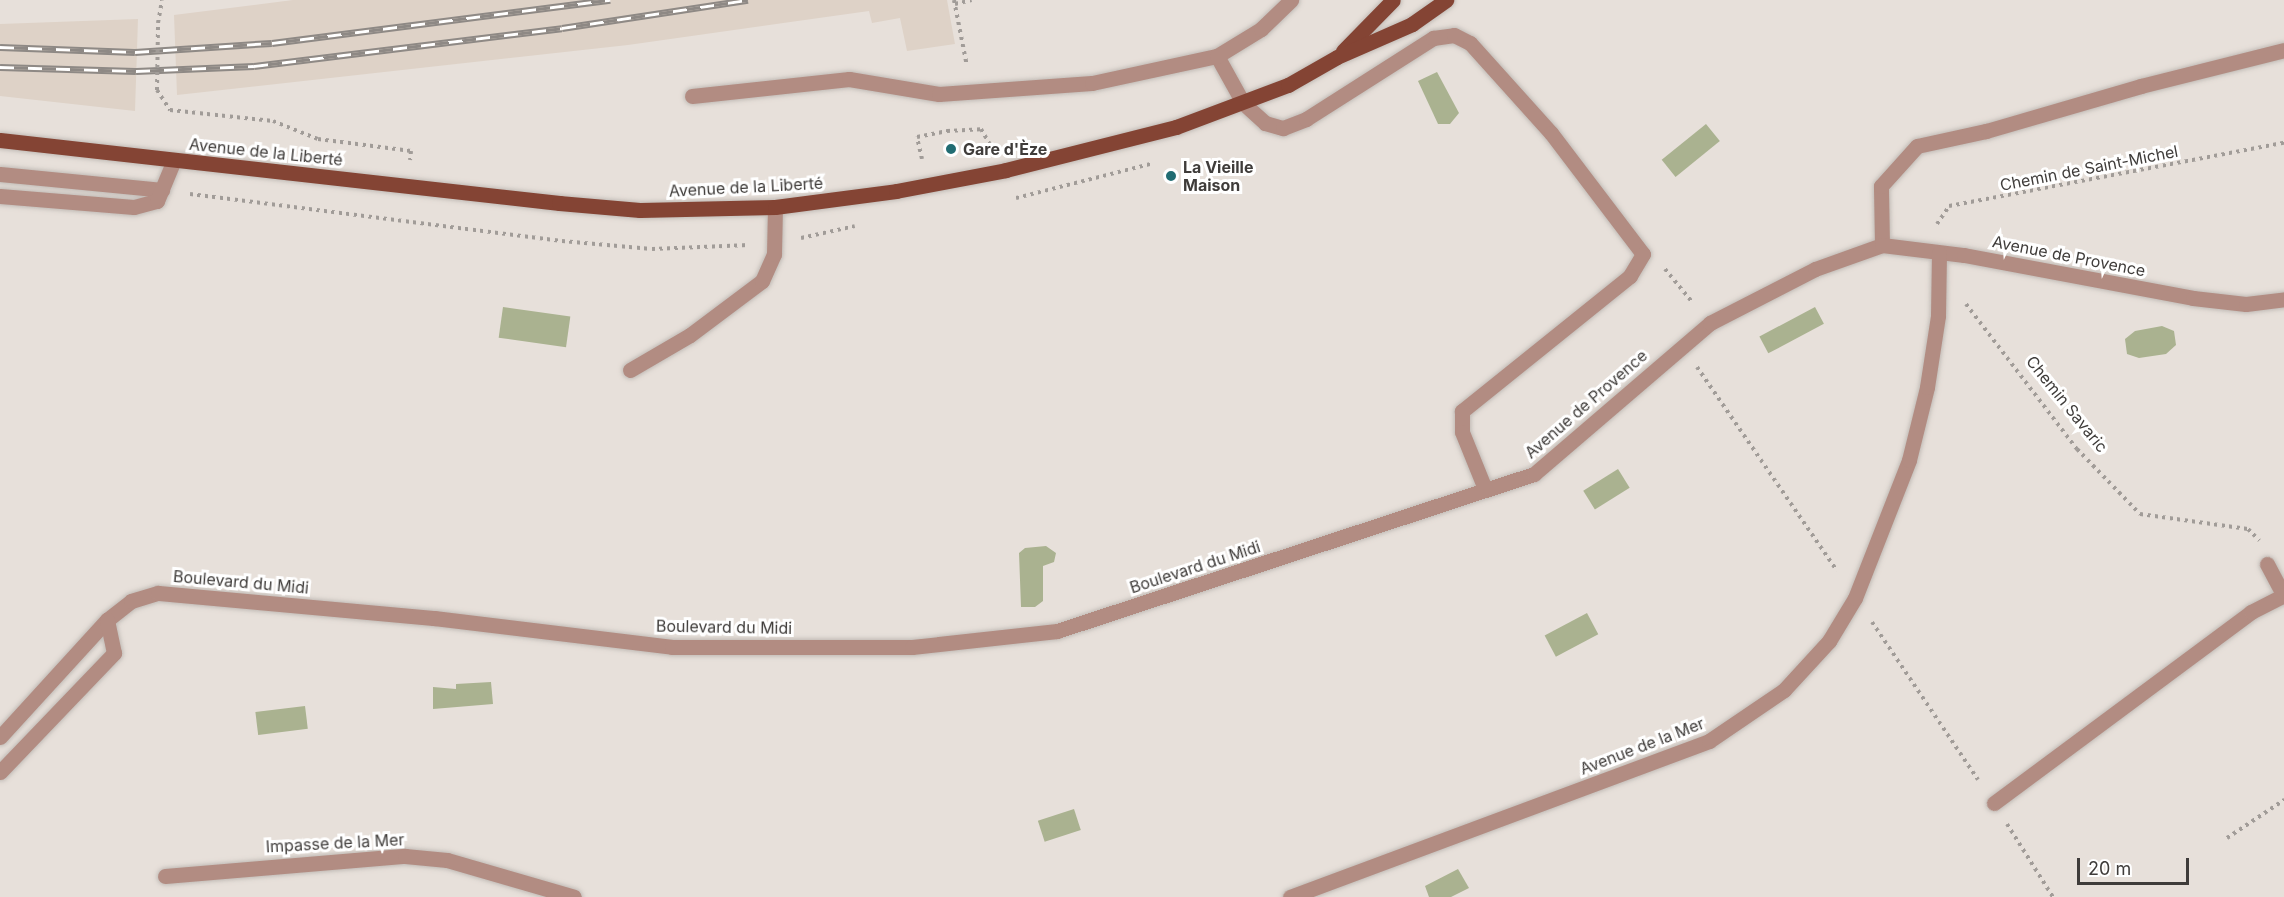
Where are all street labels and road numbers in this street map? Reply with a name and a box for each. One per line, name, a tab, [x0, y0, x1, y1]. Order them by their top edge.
street label: Avenue de la Liberté	[188, 134, 344, 170]
street label: Chemin de Saint-Michel	[1998, 141, 2180, 195]
street label: Avenue de la Liberté	[668, 173, 824, 201]
street label: Avenue de Provence	[1991, 232, 2147, 280]
street label: Avenue de Provence	[1521, 346, 1651, 462]
street label: Chemin Savaric	[2022, 352, 2112, 456]
street label: Boulevard du Midi	[1127, 537, 1263, 597]
street label: Boulevard du Midi	[172, 567, 310, 597]
street label: Boulevard du Midi	[656, 616, 792, 638]
street label: Avenue de la Mer	[1577, 713, 1707, 779]
street label: Impasse de la Mer	[265, 830, 405, 856]

